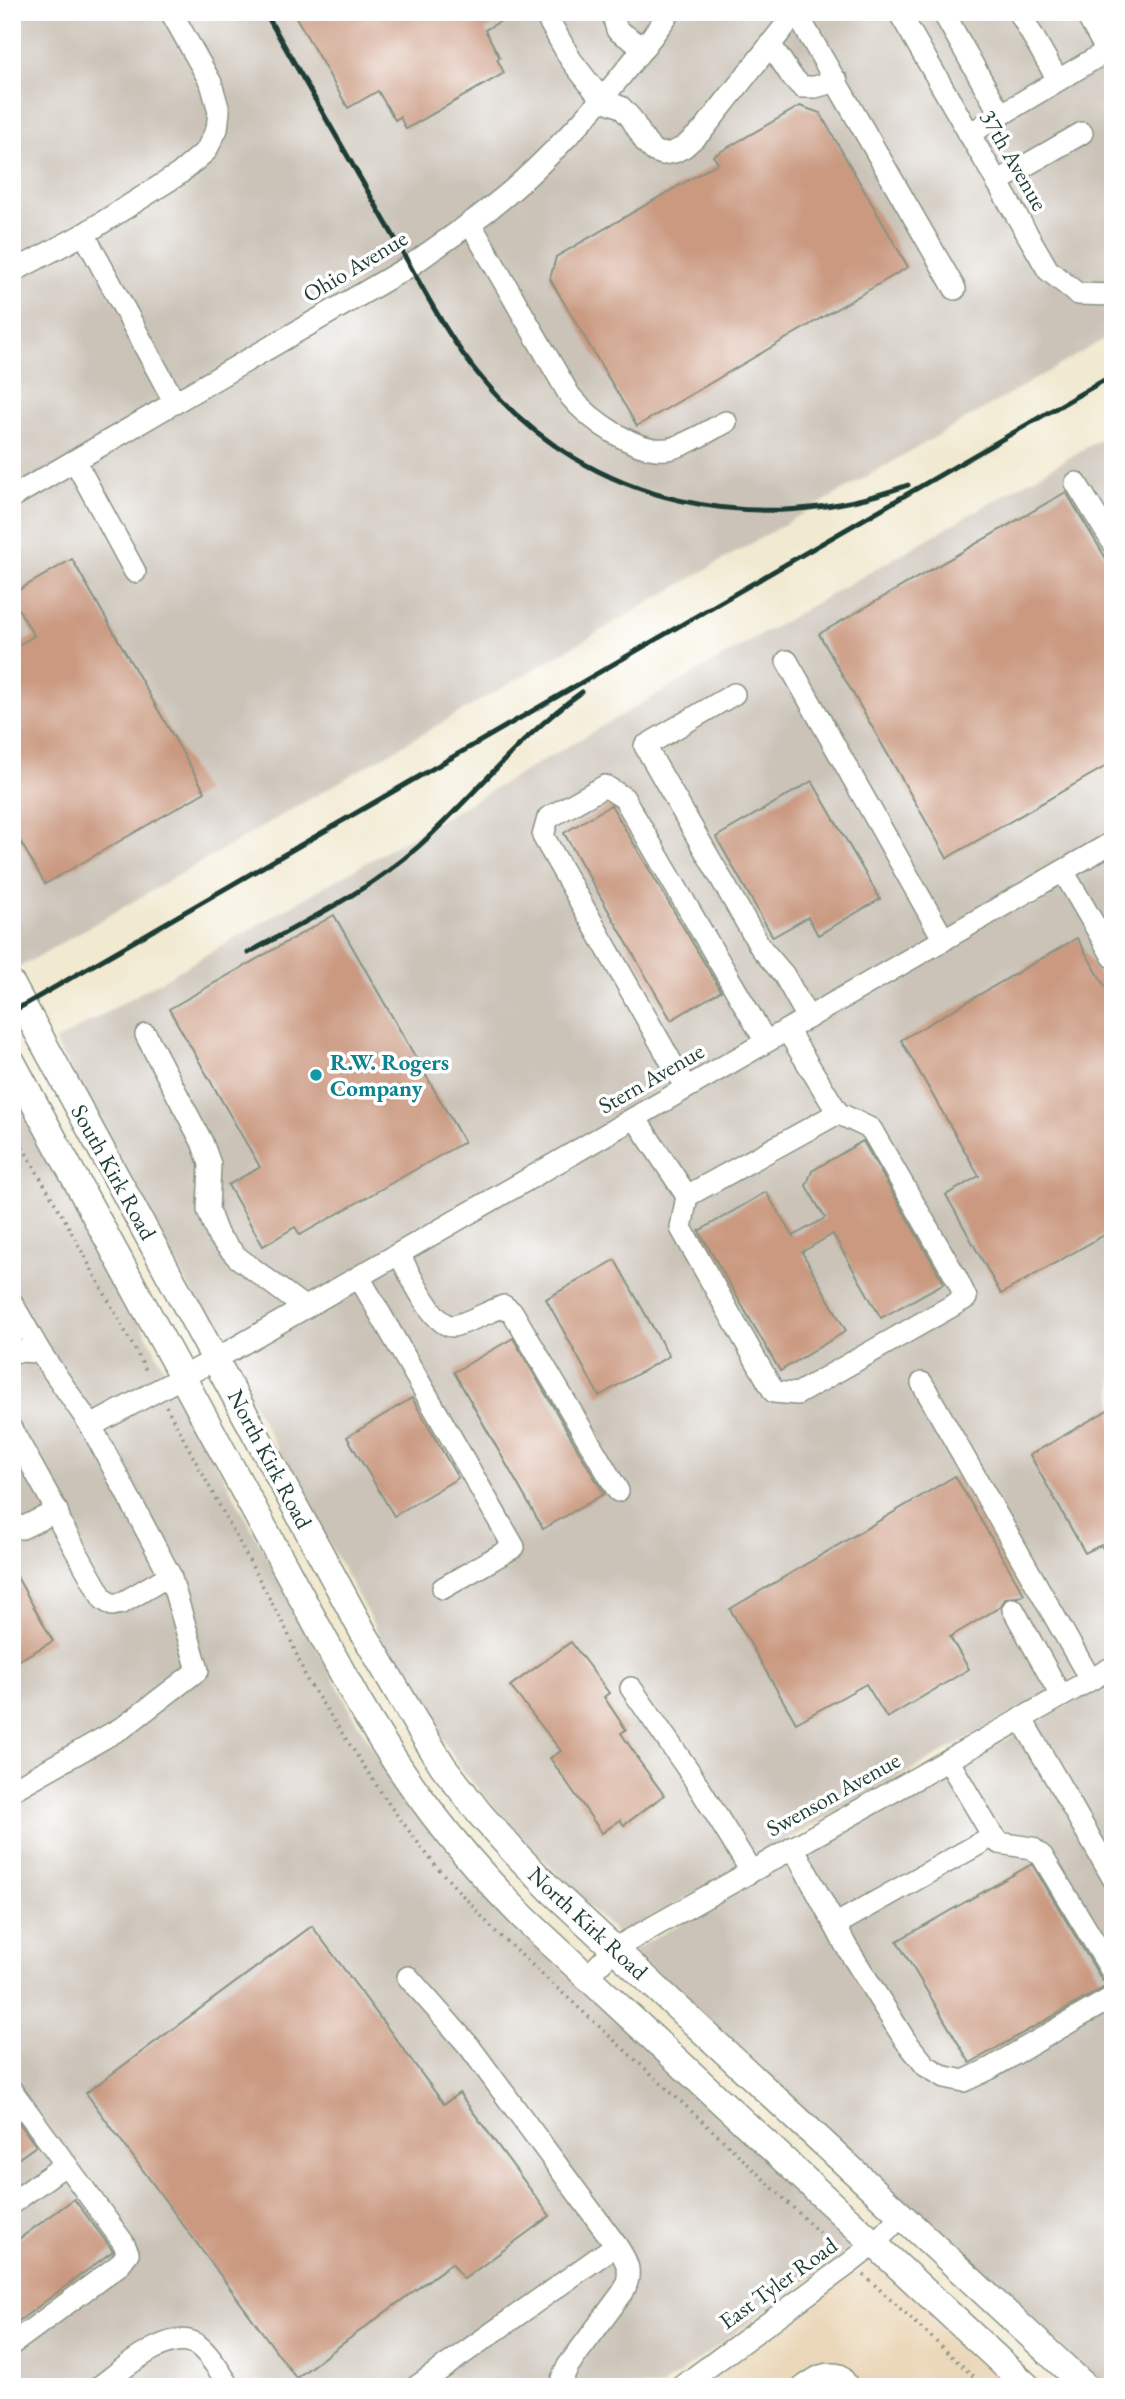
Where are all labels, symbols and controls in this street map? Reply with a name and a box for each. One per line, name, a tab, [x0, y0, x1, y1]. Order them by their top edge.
street label: 37th Avenue	[973, 104, 1055, 216]
street label: Ohio Avenue	[297, 223, 413, 309]
street label: Stern Avenue	[593, 1036, 709, 1120]
place label: R.W. Rogers Company	[330, 1047, 449, 1103]
marker: R.W. Rogers Company	[308, 1067, 324, 1083]
street label: South Kirk Road	[64, 1099, 164, 1245]
street label: North Kirk Road	[221, 1384, 319, 1534]
street label: Swenson Avenue	[761, 1745, 905, 1843]
street label: North Kirk Road	[522, 1860, 655, 1987]
street label: East Tyler Road	[713, 2230, 843, 2336]

